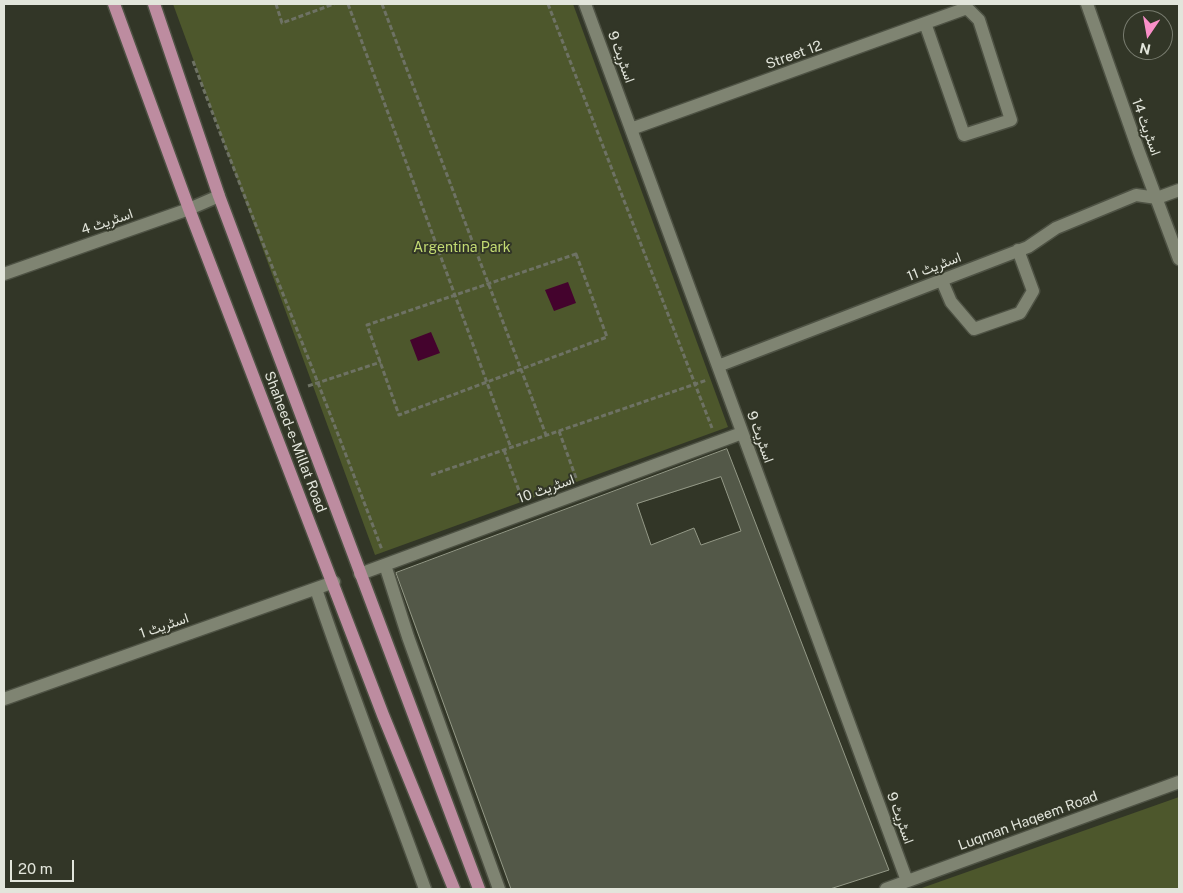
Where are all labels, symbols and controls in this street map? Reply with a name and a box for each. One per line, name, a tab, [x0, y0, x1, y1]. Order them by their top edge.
north arrow	[1123, 10, 1173, 60]
street label: اسٹریٹ 9	[604, 29, 638, 85]
street label: Street 12	[764, 37, 824, 73]
text: N	[1138, 40, 1152, 58]
street label: اسٹریٹ 14	[1128, 96, 1164, 158]
street label: اسٹریٹ 4	[79, 205, 135, 239]
park label: Argentina Park	[413, 240, 511, 256]
street label: اسٹریٹ 11	[905, 249, 963, 285]
street label: Shaheed-e-Millat Road	[260, 369, 330, 515]
street label: اسٹریٹ 9	[743, 409, 777, 465]
street label: اسٹریٹ 10	[515, 471, 577, 507]
street label: اسٹریٹ 1	[137, 610, 191, 642]
street label: Luqman Haqeem Road	[956, 788, 1100, 854]
street label: اسٹریٹ 9	[883, 790, 917, 846]
scale bar	[12, 850, 76, 882]
text: 20 m	[18, 860, 53, 877]

